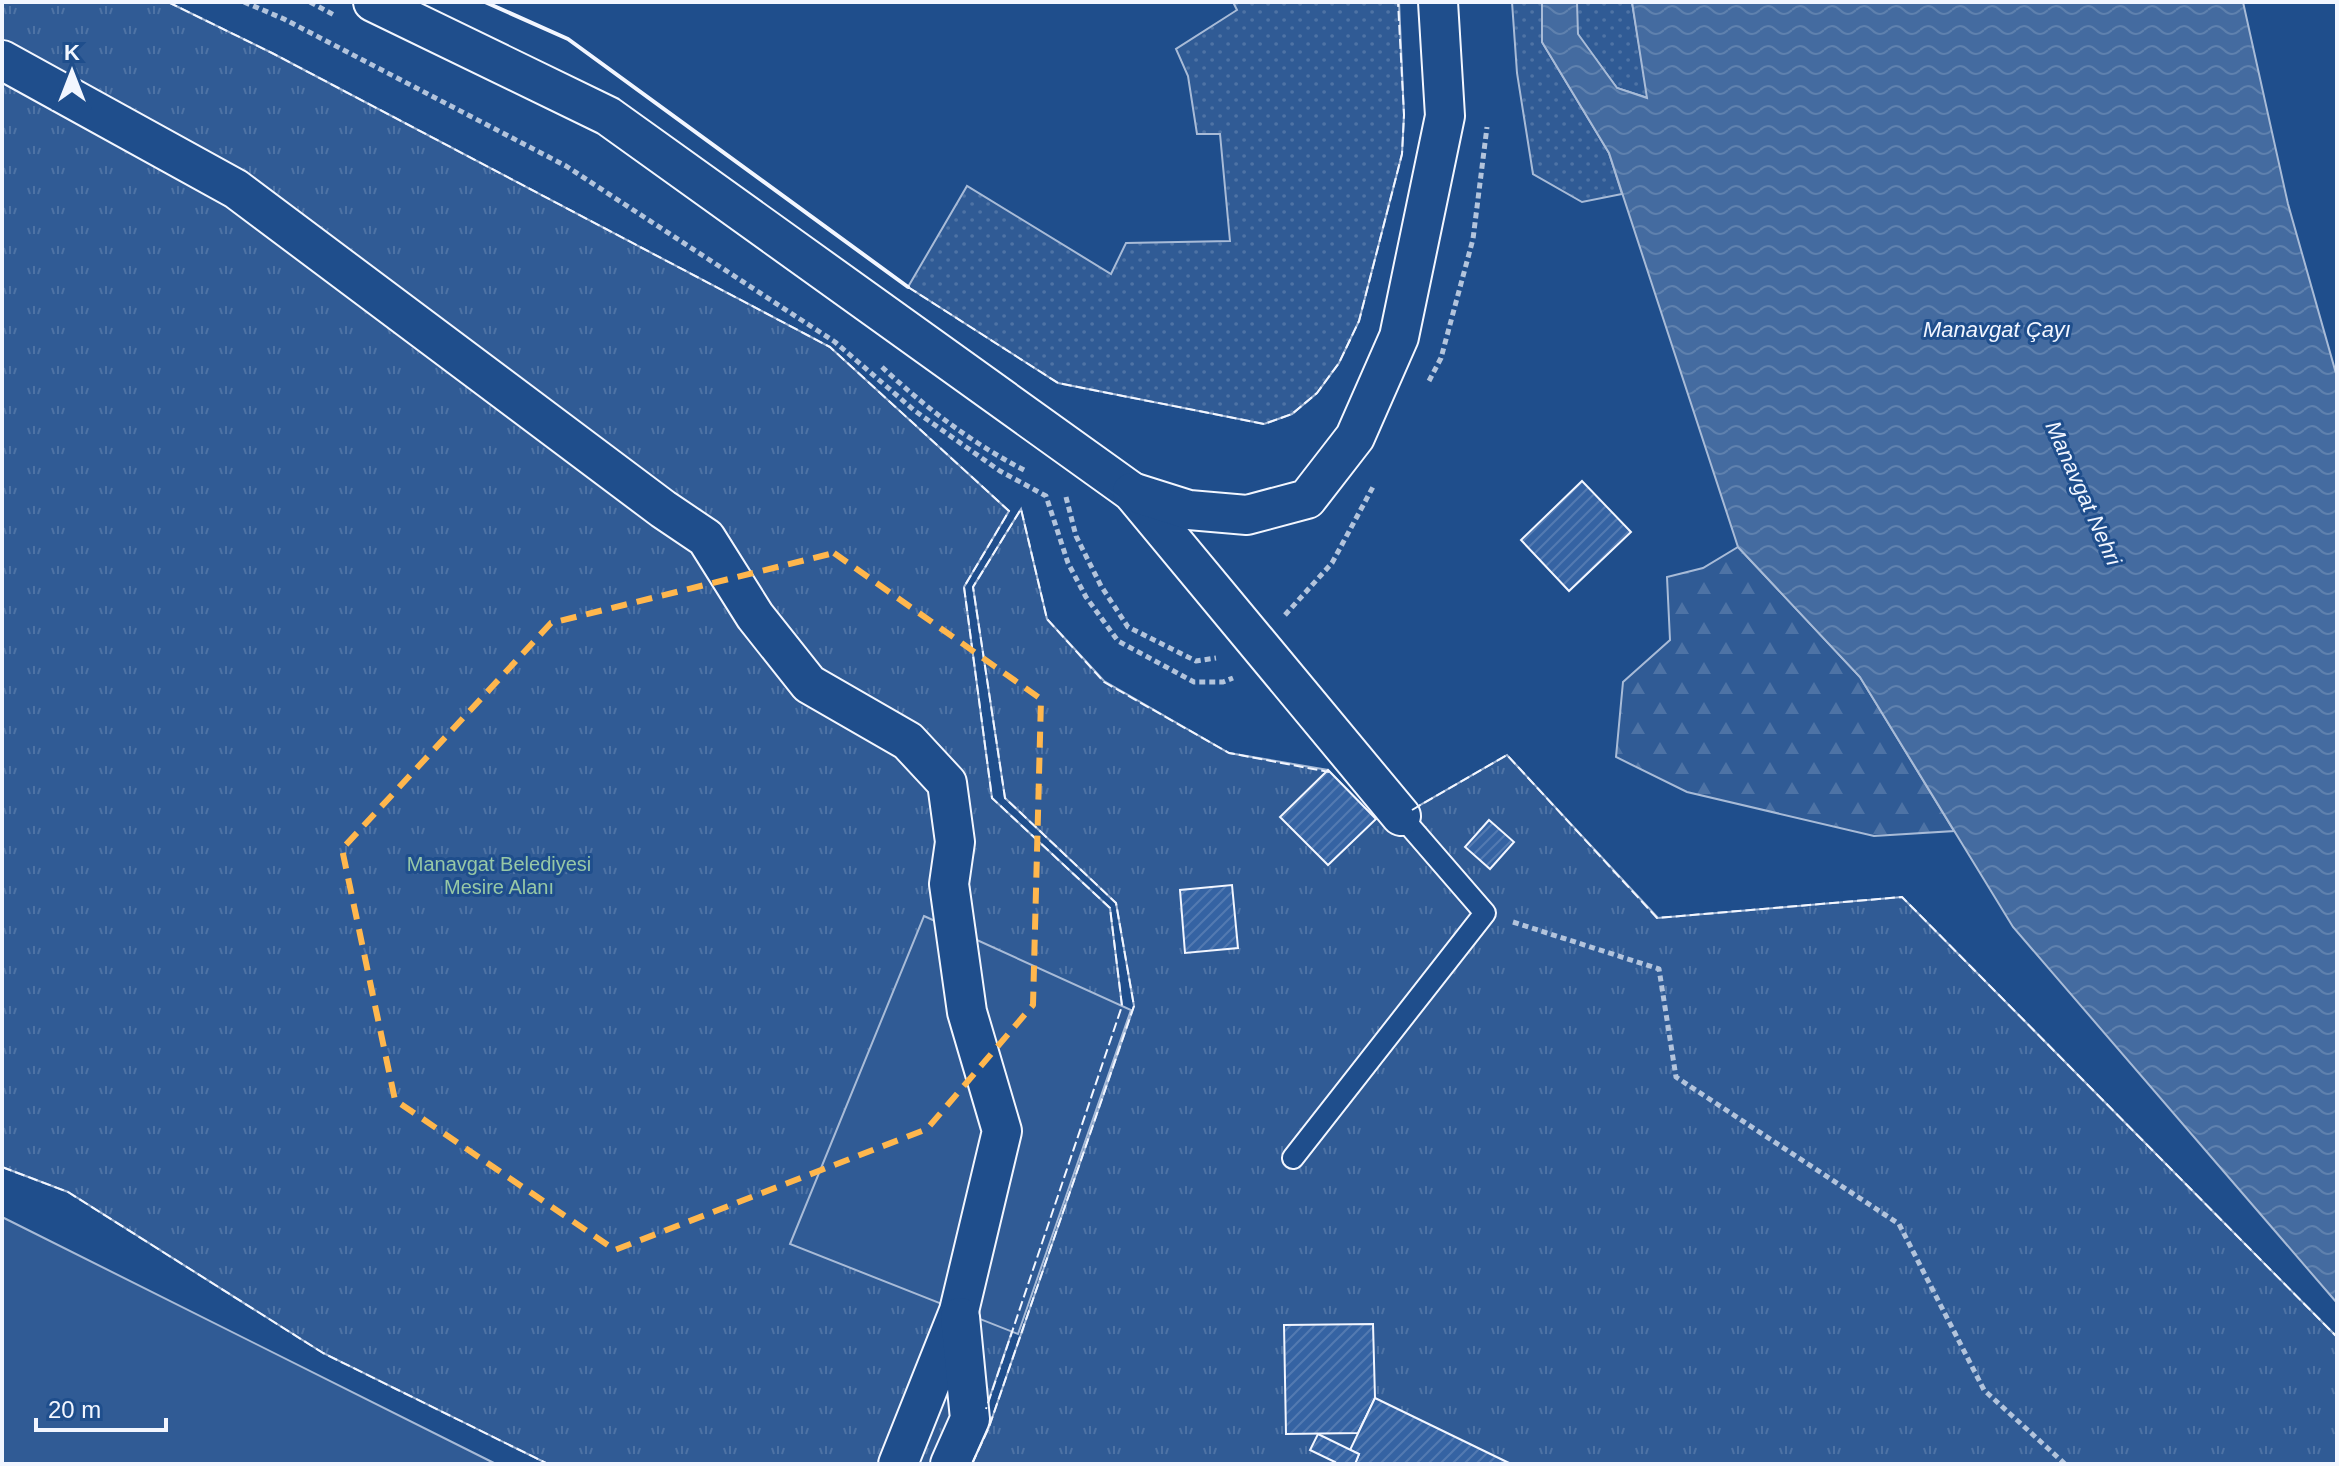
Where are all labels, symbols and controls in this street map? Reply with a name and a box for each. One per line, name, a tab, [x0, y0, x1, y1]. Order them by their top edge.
north arrow	[32, 32, 112, 112]
text: K	[64, 40, 80, 65]
water label: Manavgat Çayı	[1923, 317, 2071, 342]
water label: Manavgat Nehri	[2041, 417, 2127, 570]
park label: Manavgat Belediyesi Mesire Alanı	[407, 853, 591, 898]
scale bar	[36, 1382, 166, 1432]
text: 20 m	[48, 1396, 101, 1423]

